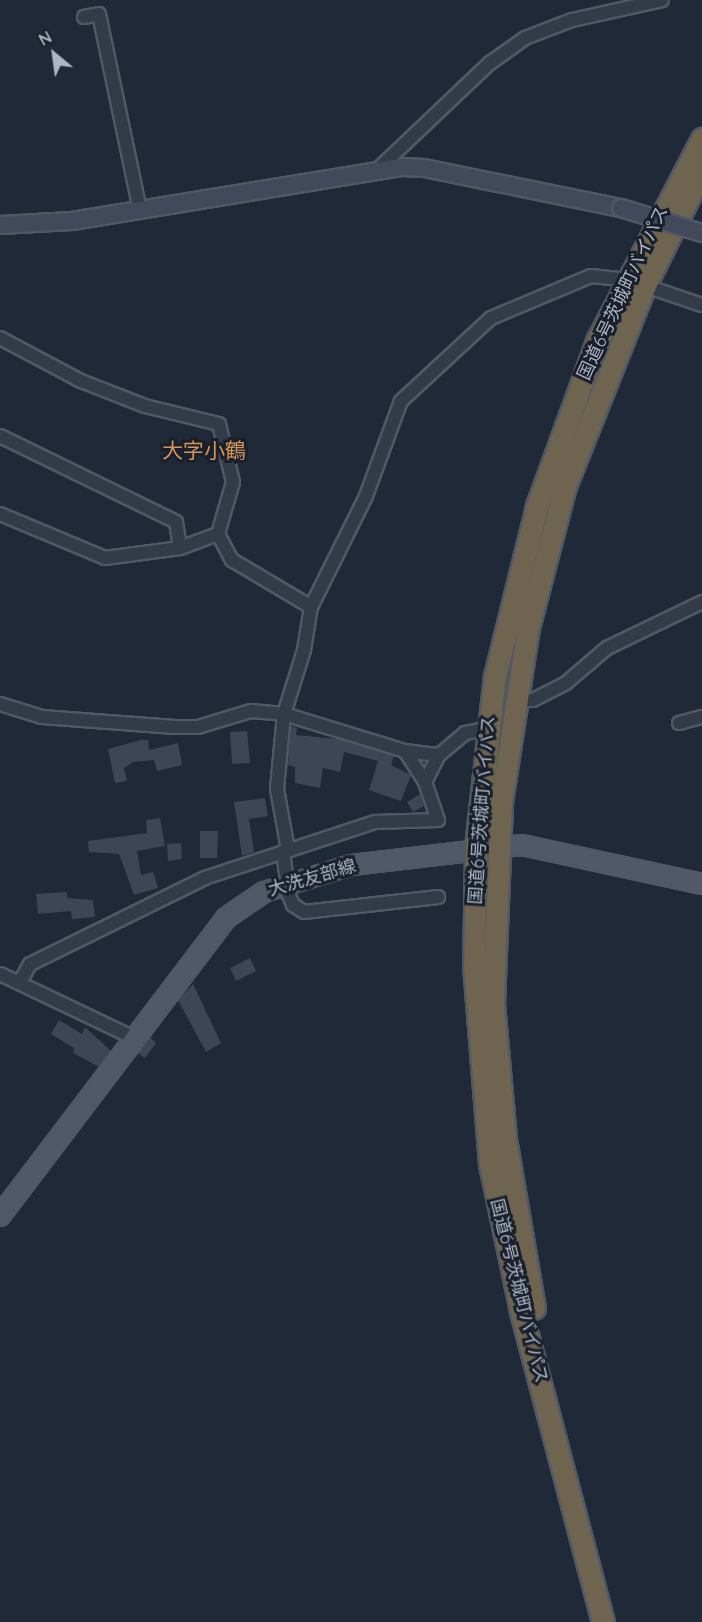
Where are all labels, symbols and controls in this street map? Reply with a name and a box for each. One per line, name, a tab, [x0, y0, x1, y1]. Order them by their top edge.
north arrow	[24, 24, 84, 84]
text: N	[35, 27, 55, 50]
street label: 国道6号茨城町バイパス	[573, 202, 673, 384]
district label: 大字小鶴	[162, 437, 246, 463]
street label: 国道6号茨城町バイパス	[465, 715, 499, 905]
street label: 大洗友部線	[266, 855, 358, 901]
street label: 国道6号茨城町バイパス	[486, 1196, 552, 1386]

